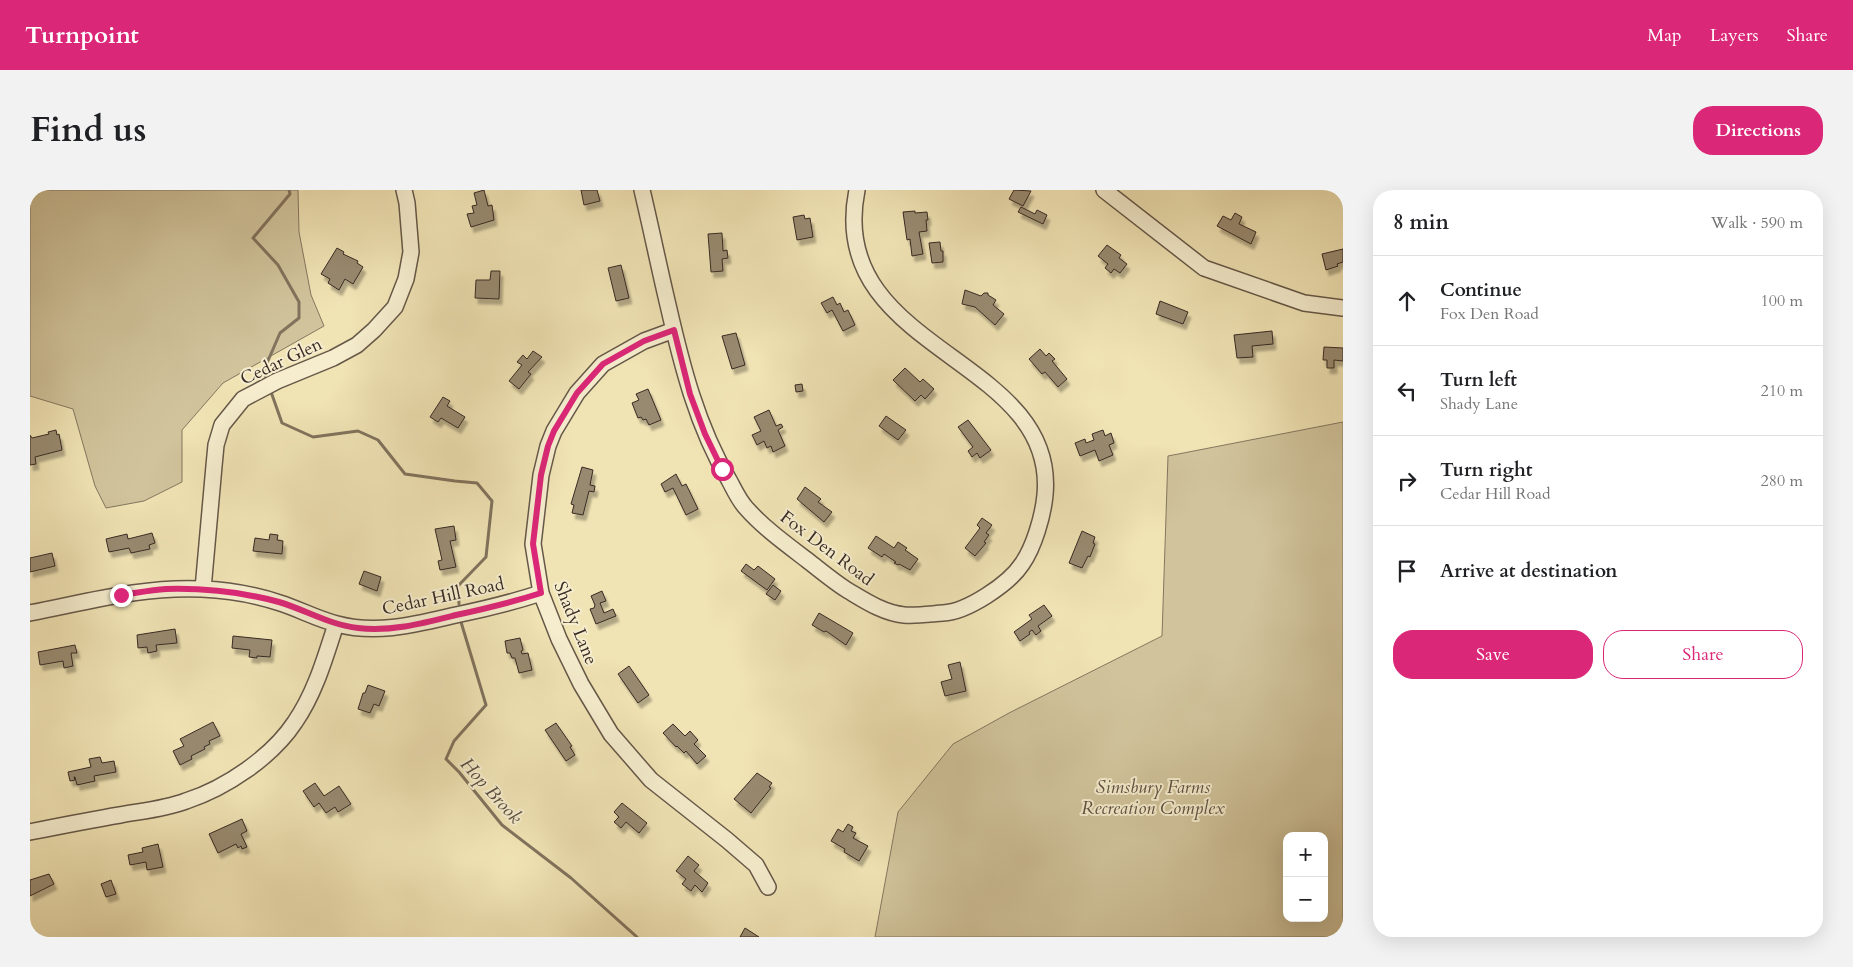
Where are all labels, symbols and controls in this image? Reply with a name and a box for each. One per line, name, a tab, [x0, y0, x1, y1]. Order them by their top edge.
text: Turnpoint	[25, 19, 139, 52]
text: Map	[1647, 23, 1682, 48]
text: Layers	[1710, 23, 1759, 48]
text: Share	[1787, 23, 1828, 48]
text: Find us	[30, 106, 146, 154]
button: Directions	[1693, 106, 1823, 155]
text: 8 min	[1393, 208, 1449, 237]
text: Walk · 590 m	[1711, 212, 1803, 234]
text: Continue	[1440, 277, 1522, 303]
icon: ahead	[1393, 287, 1421, 315]
text: 100 m	[1761, 290, 1803, 312]
text: Fox Den Road	[1440, 303, 1539, 325]
street label: Cedar Glen	[236, 331, 327, 391]
text: Turn left	[1440, 367, 1517, 393]
icon: left	[1393, 377, 1421, 405]
text: 210 m	[1761, 380, 1803, 402]
text: Shady Lane	[1440, 393, 1518, 415]
text: Turn right	[1440, 457, 1532, 483]
route start	[711, 458, 734, 481]
icon: right	[1393, 467, 1421, 495]
text: 280 m	[1761, 470, 1803, 492]
text: Cedar Hill Road	[1440, 483, 1551, 505]
street label: Fox Den Road	[775, 505, 879, 592]
icon: arrive	[1393, 557, 1421, 585]
text: Arrive at destination	[1440, 558, 1617, 584]
street label: Cedar Hill Road	[380, 571, 507, 622]
street label: Shady Lane	[548, 578, 604, 669]
route end	[110, 584, 133, 607]
button: Save	[1393, 630, 1593, 679]
button: Share	[1603, 630, 1803, 679]
water label: Hop Brook	[454, 752, 529, 830]
park label: Simsbury Farms Recreation Complex	[1081, 775, 1225, 821]
map controls	[1283, 832, 1328, 922]
button: +	[1283, 832, 1328, 877]
button: −	[1283, 877, 1328, 922]

